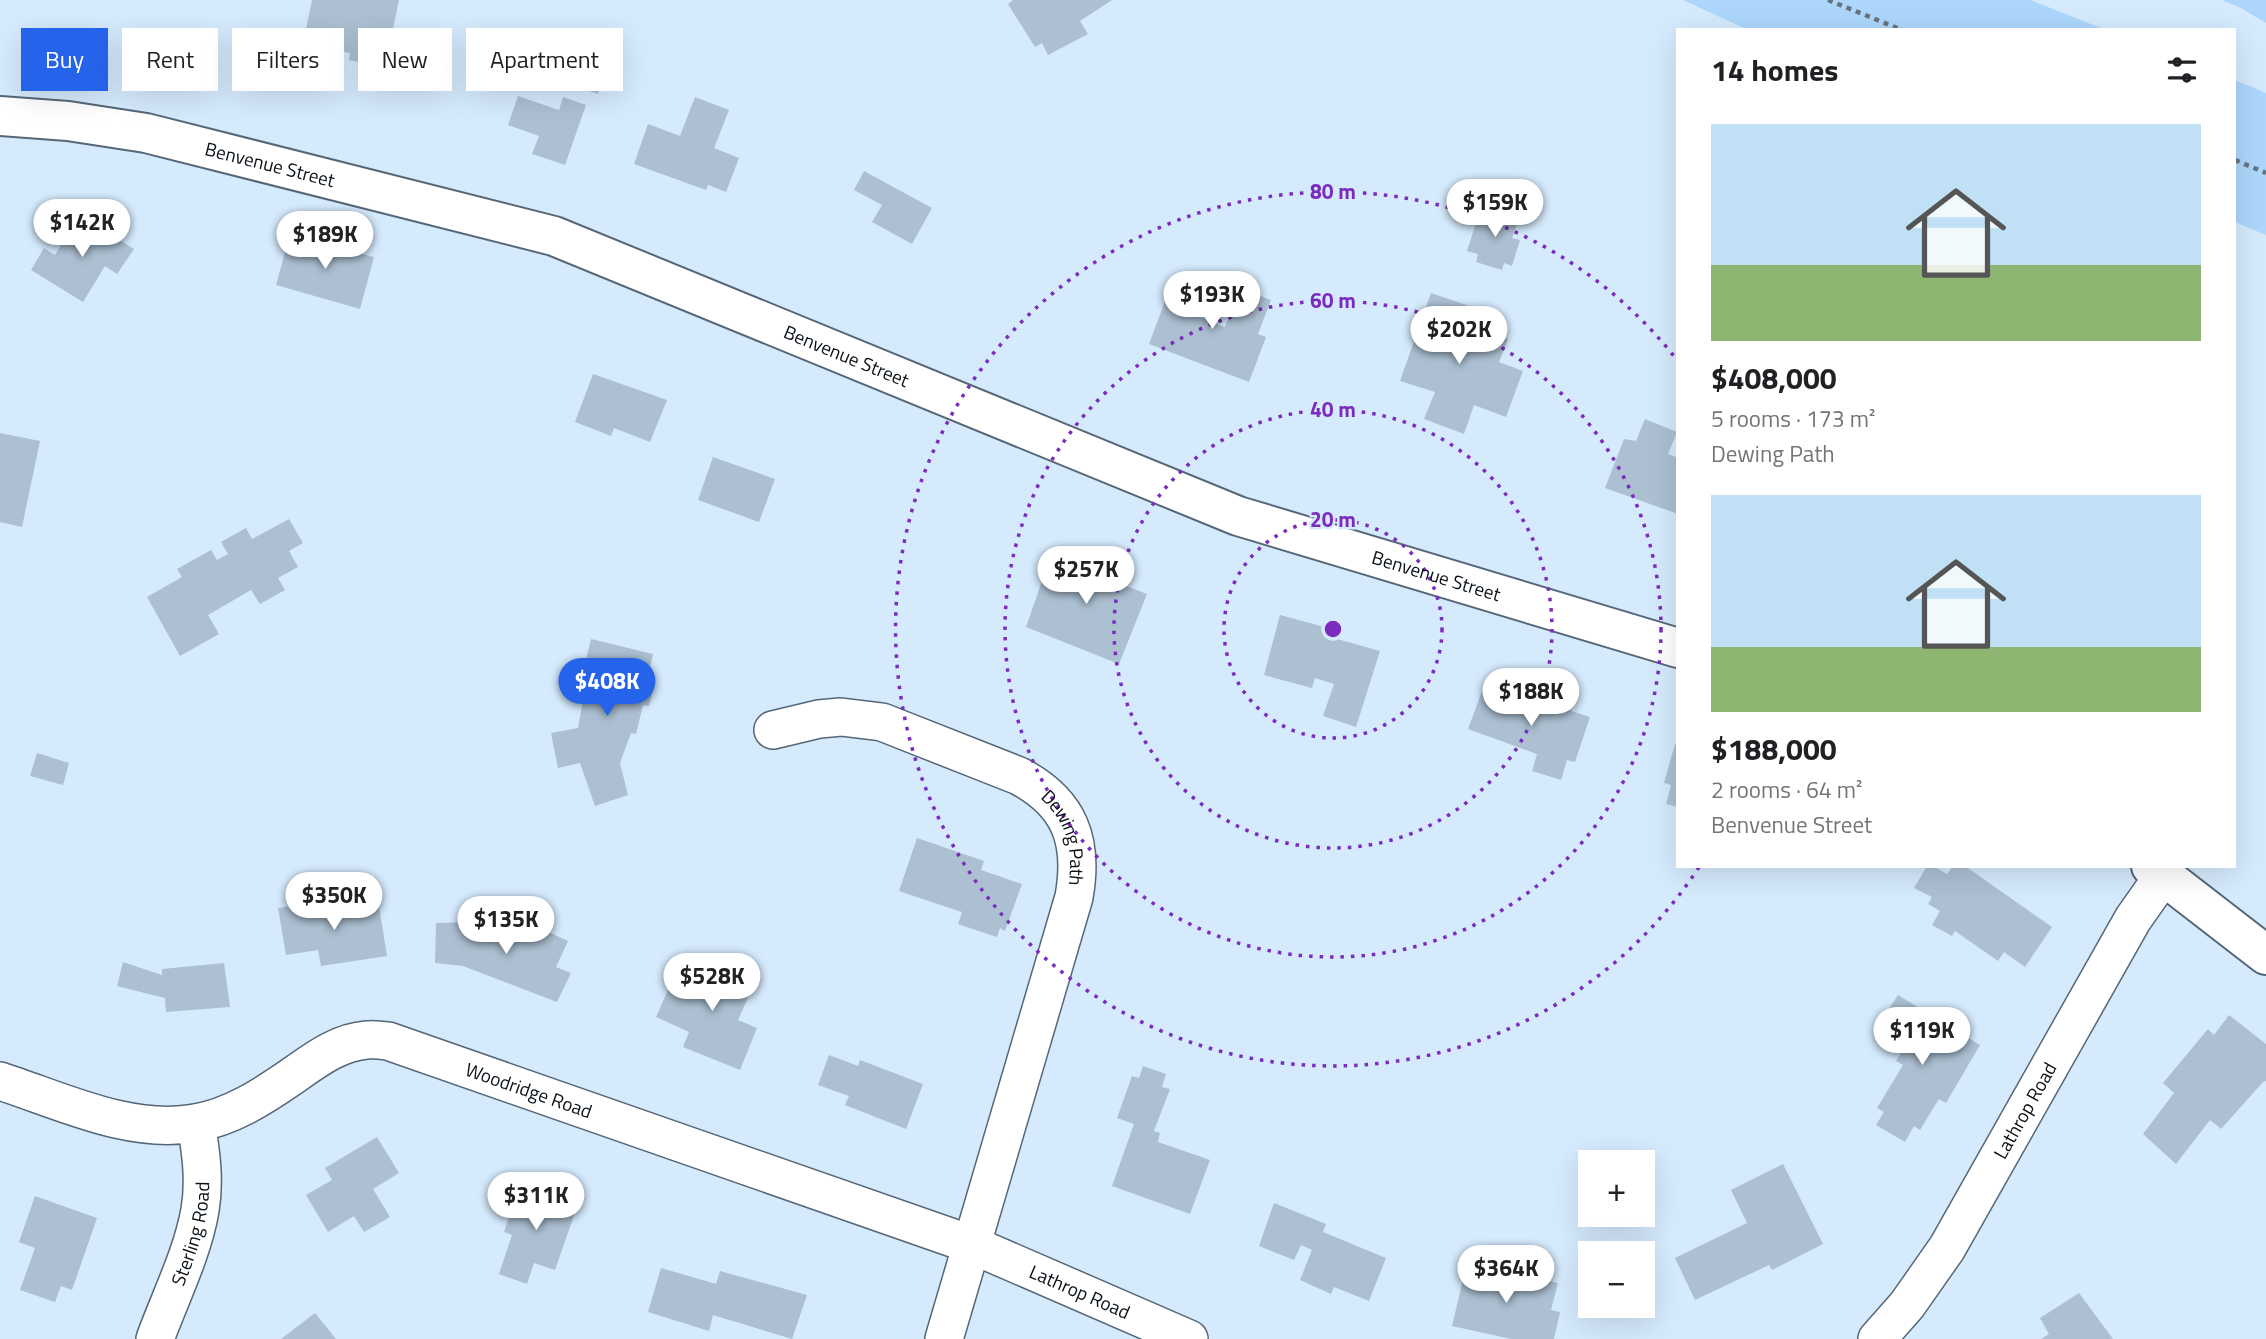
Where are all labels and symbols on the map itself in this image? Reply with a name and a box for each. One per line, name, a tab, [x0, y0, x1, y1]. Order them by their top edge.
street label: Benvenue Street	[202, 133, 339, 194]
text: 80 m	[1310, 175, 1356, 207]
pin: $159K	[1446, 180, 1544, 239]
pin: $142K	[33, 200, 131, 259]
pin: $189K	[276, 212, 374, 271]
pin: $193K	[1163, 272, 1261, 331]
text: 60 m	[1310, 284, 1356, 316]
pin: $202K	[1410, 306, 1508, 366]
street label: Benvenue Street	[780, 317, 914, 394]
text: 40 m	[1310, 393, 1356, 425]
text: 20 m	[1310, 503, 1356, 535]
street label: Benvenue Street	[1368, 542, 1505, 608]
pin: $257K	[1037, 546, 1135, 606]
centre of rings	[1321, 617, 1345, 641]
pin: $408K	[558, 658, 656, 718]
pin: $188K	[1482, 668, 1580, 728]
street label: Dewing Path	[1035, 782, 1092, 887]
pin: $350K	[285, 872, 383, 932]
pin: $135K	[457, 897, 555, 956]
pin: $528K	[663, 954, 761, 1013]
pin: $119K	[1873, 1007, 1971, 1067]
street label: Woodridge Road	[462, 1054, 596, 1125]
street label: Lathrop Road	[1985, 1056, 2063, 1164]
pin: $311K	[487, 1172, 585, 1232]
street label: Sterling Road	[163, 1181, 216, 1290]
pin: $364K	[1457, 1246, 1555, 1305]
street label: Lathrop Road	[1025, 1257, 1135, 1326]

